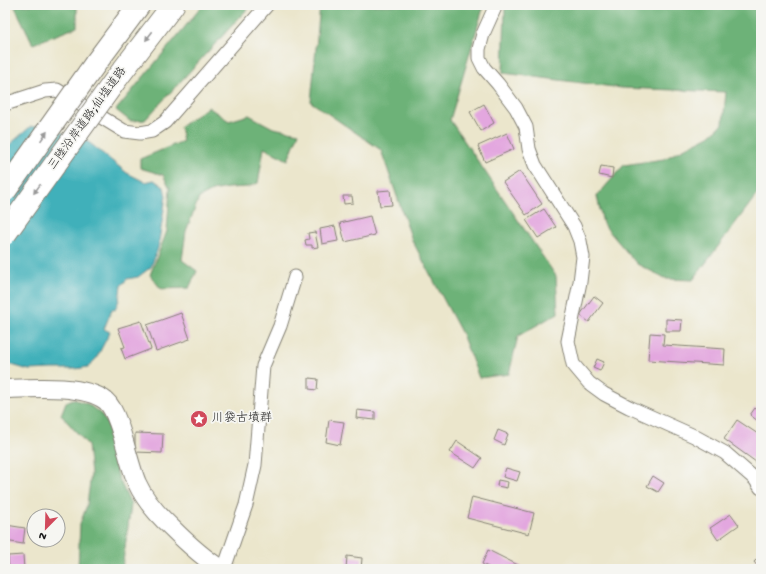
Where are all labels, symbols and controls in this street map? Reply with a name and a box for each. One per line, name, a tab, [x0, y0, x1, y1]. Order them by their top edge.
one-way arrow	[145, 31, 153, 41]
street label: 三陸沿岸道路;仙塩道路	[45, 64, 130, 173]
one-way arrow	[40, 131, 48, 141]
one-way arrow	[33, 184, 41, 194]
place icon: 川袋古墳群	[189, 409, 209, 429]
place label: 川袋古墳群	[212, 411, 272, 426]
north arrow	[26, 508, 66, 548]
text: N	[37, 528, 49, 542]

